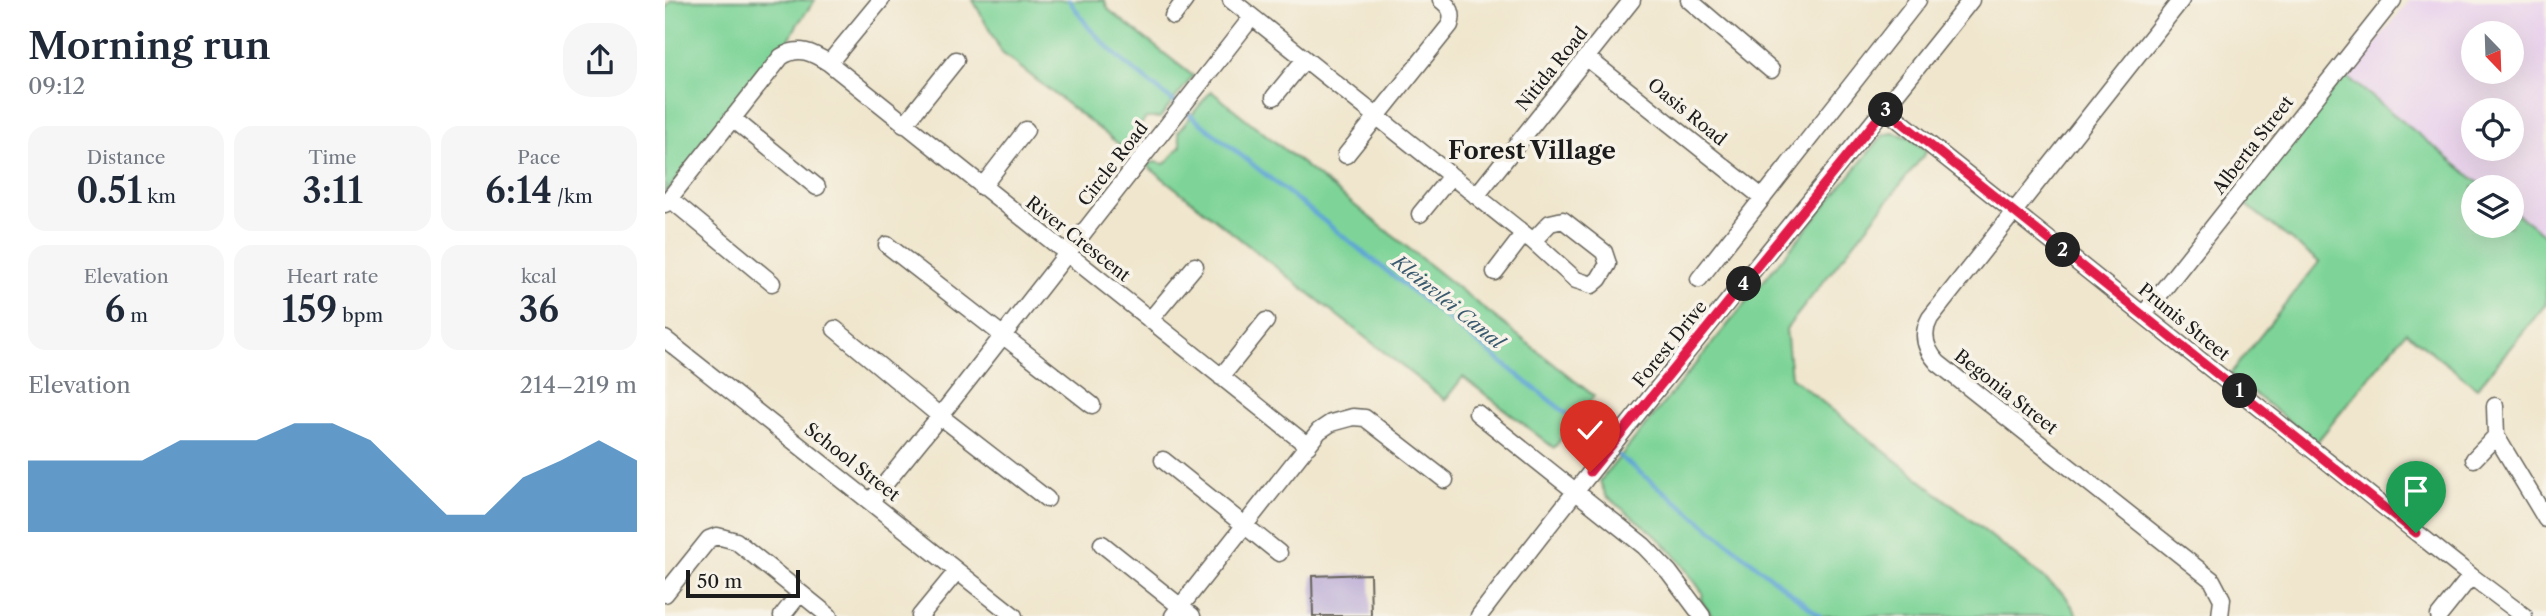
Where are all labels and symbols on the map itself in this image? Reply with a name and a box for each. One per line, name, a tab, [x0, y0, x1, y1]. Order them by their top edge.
north arrow	[2461, 21, 2523, 84]
street label: Nitida Road	[1511, 23, 1593, 115]
street label: Oasis Road	[1643, 74, 1731, 150]
street label: Alberta Street	[2207, 91, 2299, 199]
pin: 3	[1869, 92, 1903, 128]
street label: Circle Road	[1073, 117, 1153, 211]
district label: Forest Village	[1448, 136, 1616, 165]
street label: River Crescent	[1022, 192, 1135, 287]
pin: 2	[2045, 232, 2081, 268]
water label: Kleinvlei Canal	[1386, 249, 1510, 355]
pin: 4	[1727, 266, 1761, 302]
street label: Prunis Street	[2134, 279, 2235, 366]
street label: Forest Drive	[1628, 296, 1712, 392]
street label: Begonia Street	[1950, 345, 2062, 440]
pin: 1	[2223, 374, 2257, 408]
pin	[1560, 400, 1620, 472]
street label: School Street	[800, 418, 904, 506]
pin	[2386, 461, 2446, 533]
scale bar	[686, 567, 800, 599]

